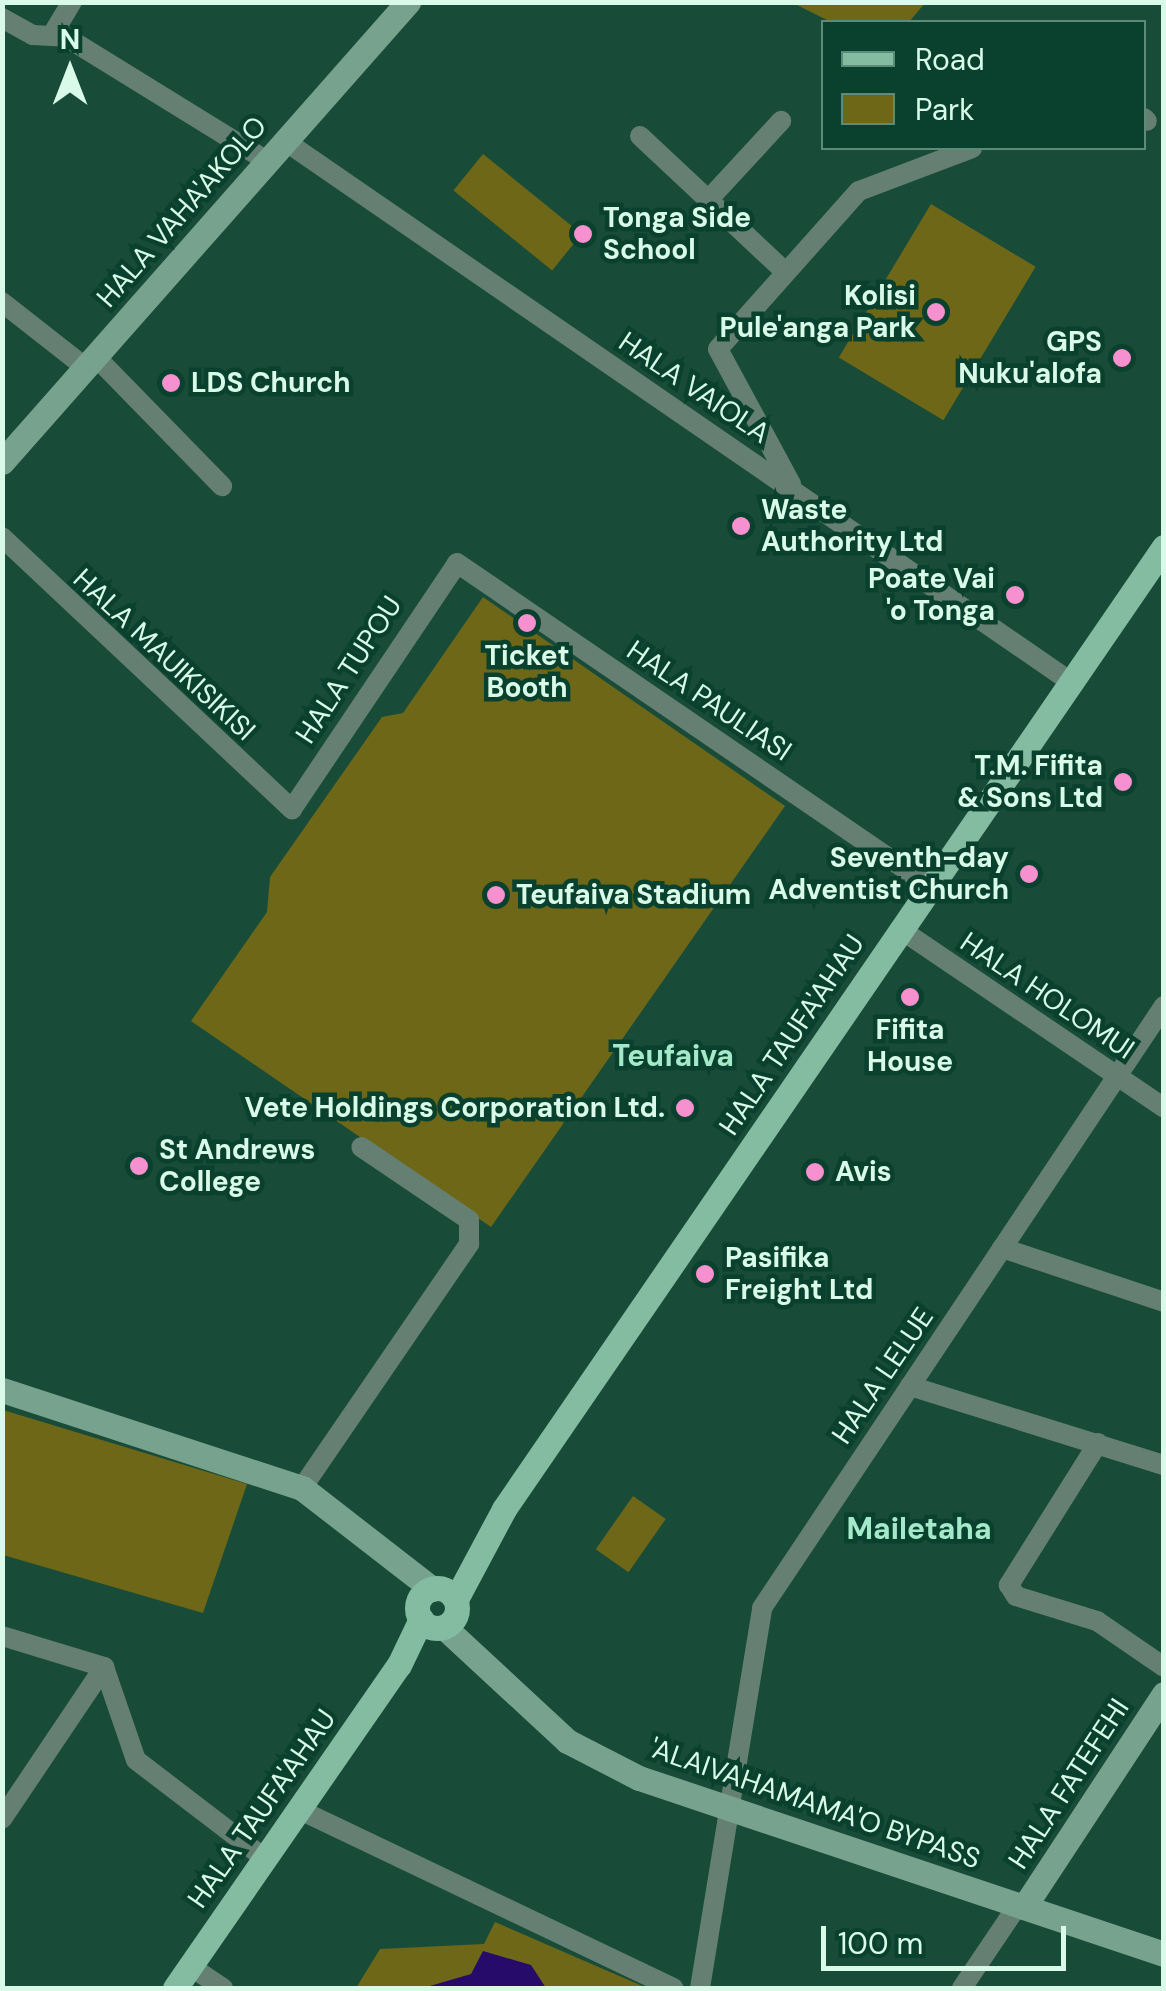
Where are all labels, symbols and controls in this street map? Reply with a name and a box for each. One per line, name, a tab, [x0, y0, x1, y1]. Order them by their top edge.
north arrow	[20, 20, 120, 120]
legend	[821, 20, 1146, 150]
text: N	[60, 21, 80, 58]
text: Road	[915, 40, 985, 79]
text: Park	[915, 90, 974, 129]
street label: HALA VAHA'AKOLO	[90, 110, 274, 314]
place label: Tonga Side School	[603, 201, 751, 267]
marker: Tonga Side School	[572, 223, 594, 245]
place label: Kolisi Pule'anga Park	[720, 279, 916, 345]
marker: Kolisi Pule'anga Park	[925, 301, 947, 323]
street label: HALA VAIOLA	[612, 325, 776, 451]
place label: GPS Nuku'alofa	[958, 325, 1102, 391]
marker: GPS Nuku'alofa	[1111, 347, 1133, 369]
place label: LDS Church	[191, 366, 351, 400]
marker: LDS Church	[160, 372, 182, 394]
place label: Waste Authority Ltd	[761, 493, 943, 559]
marker: Waste Authority Ltd	[730, 515, 752, 537]
street label: HALA MAUIKISIKISI	[66, 562, 262, 748]
place label: Poate Vai 'o Tonga	[868, 562, 995, 628]
marker: Poate Vai 'o Tonga	[1004, 584, 1026, 606]
street label: HALA TUPOU	[289, 590, 409, 750]
marker: Ticket Booth	[516, 612, 538, 634]
street label: HALA PAULIASI	[620, 634, 798, 768]
place label: Ticket Booth	[484, 639, 570, 705]
place label: T.M. Fifita & Sons Ltd	[957, 749, 1103, 815]
marker: T.M. Fifita & Sons Ltd	[1112, 771, 1134, 793]
place label: Seventh-day Adventist Church	[768, 841, 1009, 907]
marker: Seventh-day Adventist Church	[1018, 863, 1040, 885]
place label: Teufaiva Stadium	[516, 878, 751, 912]
marker: Teufaiva Stadium	[485, 884, 507, 906]
street label: HALA HOLOMUI	[954, 926, 1140, 1066]
street label: HALA TAUFA'AHAU	[713, 928, 871, 1142]
marker: Fifita House	[899, 986, 921, 1008]
place label: Fifita House	[867, 1013, 953, 1079]
district label: Teufaiva	[612, 1038, 734, 1074]
place label: Vete Holdings Corporation Ltd.	[245, 1091, 665, 1125]
marker: Vete Holdings Corporation Ltd.	[674, 1097, 696, 1119]
place label: St Andrews College	[159, 1133, 315, 1199]
marker: St Andrews College	[128, 1155, 150, 1177]
place label: Avis	[835, 1155, 892, 1189]
marker: Avis	[804, 1161, 826, 1183]
place label: Pasifika Freight Ltd	[725, 1241, 873, 1307]
marker: Pasifika Freight Ltd	[694, 1263, 716, 1285]
street label: HALA LELUE	[825, 1301, 941, 1451]
district label: Mailetaha	[847, 1511, 991, 1547]
street label: HALA FATEFEHI	[1002, 1693, 1136, 1875]
street label: HALA TAUFA'AHAU	[181, 1703, 343, 1915]
street label: 'ALAIVAHAMAMA'O BYPASS	[646, 1732, 984, 1876]
scale bar	[826, 1906, 1071, 1968]
text: 100 m	[838, 1924, 923, 1963]

